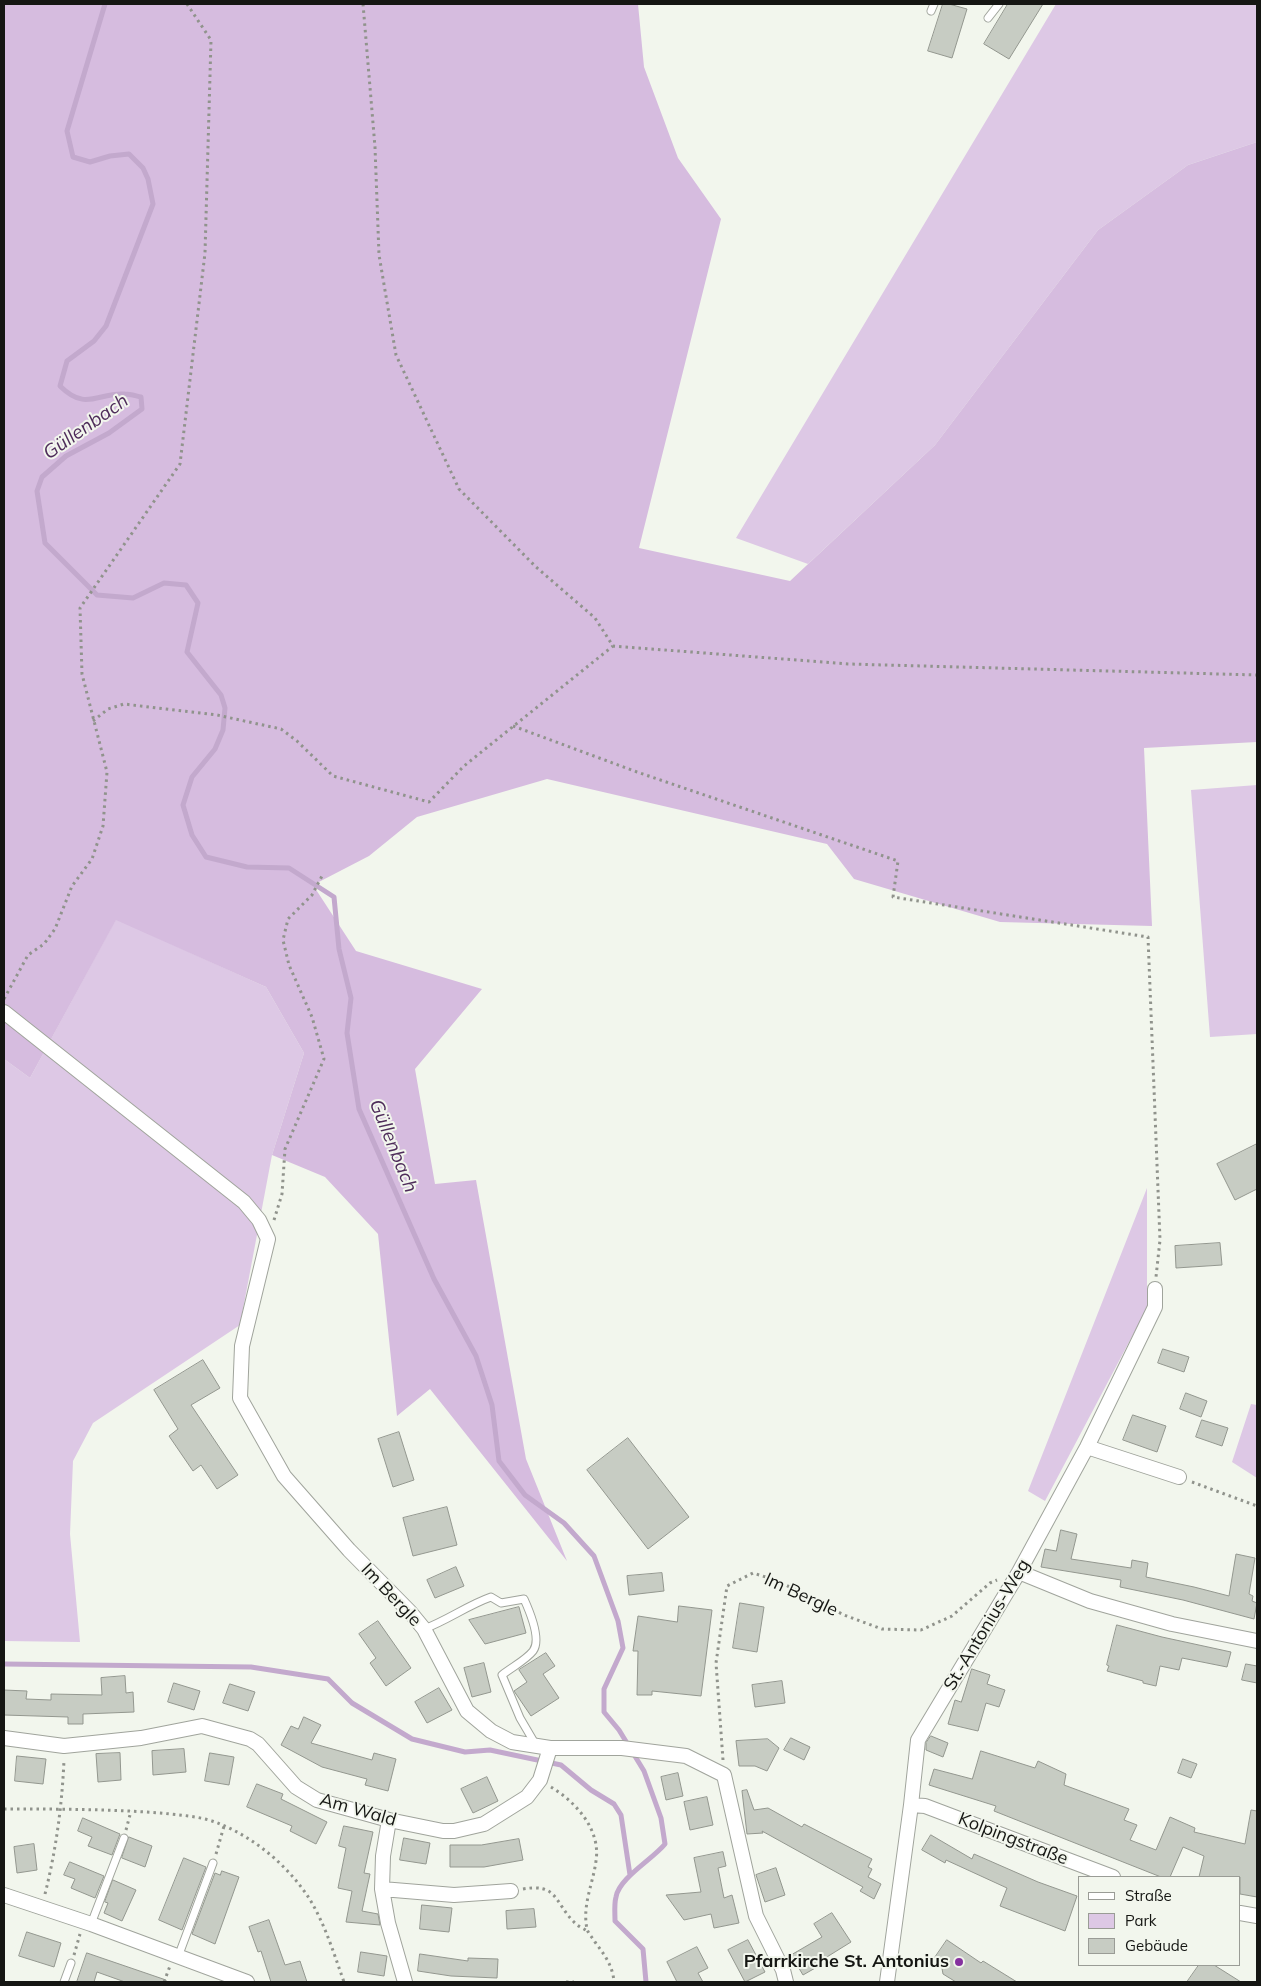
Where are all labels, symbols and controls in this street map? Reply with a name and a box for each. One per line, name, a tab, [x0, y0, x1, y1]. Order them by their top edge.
water label: Güllenbach	[39, 389, 133, 465]
water label: Güllenbach	[364, 1096, 422, 1196]
street label: St.-Antonius-Weg	[939, 1555, 1035, 1695]
street label: Im Bergle	[356, 1559, 426, 1631]
street label: Im Bergle	[761, 1569, 841, 1621]
street label: Am Wald	[317, 1789, 399, 1831]
street label: Kolpingstraße	[955, 1808, 1071, 1870]
legend	[1078, 1876, 1241, 1966]
text: Straße	[1125, 1886, 1172, 1905]
text: Park	[1125, 1911, 1157, 1930]
text: Gebäude	[1125, 1936, 1188, 1955]
place label: Pfarrkirche St. Antonius	[744, 1951, 949, 1973]
marker: Pfarrkirche St. Antonius	[953, 1956, 965, 1968]

